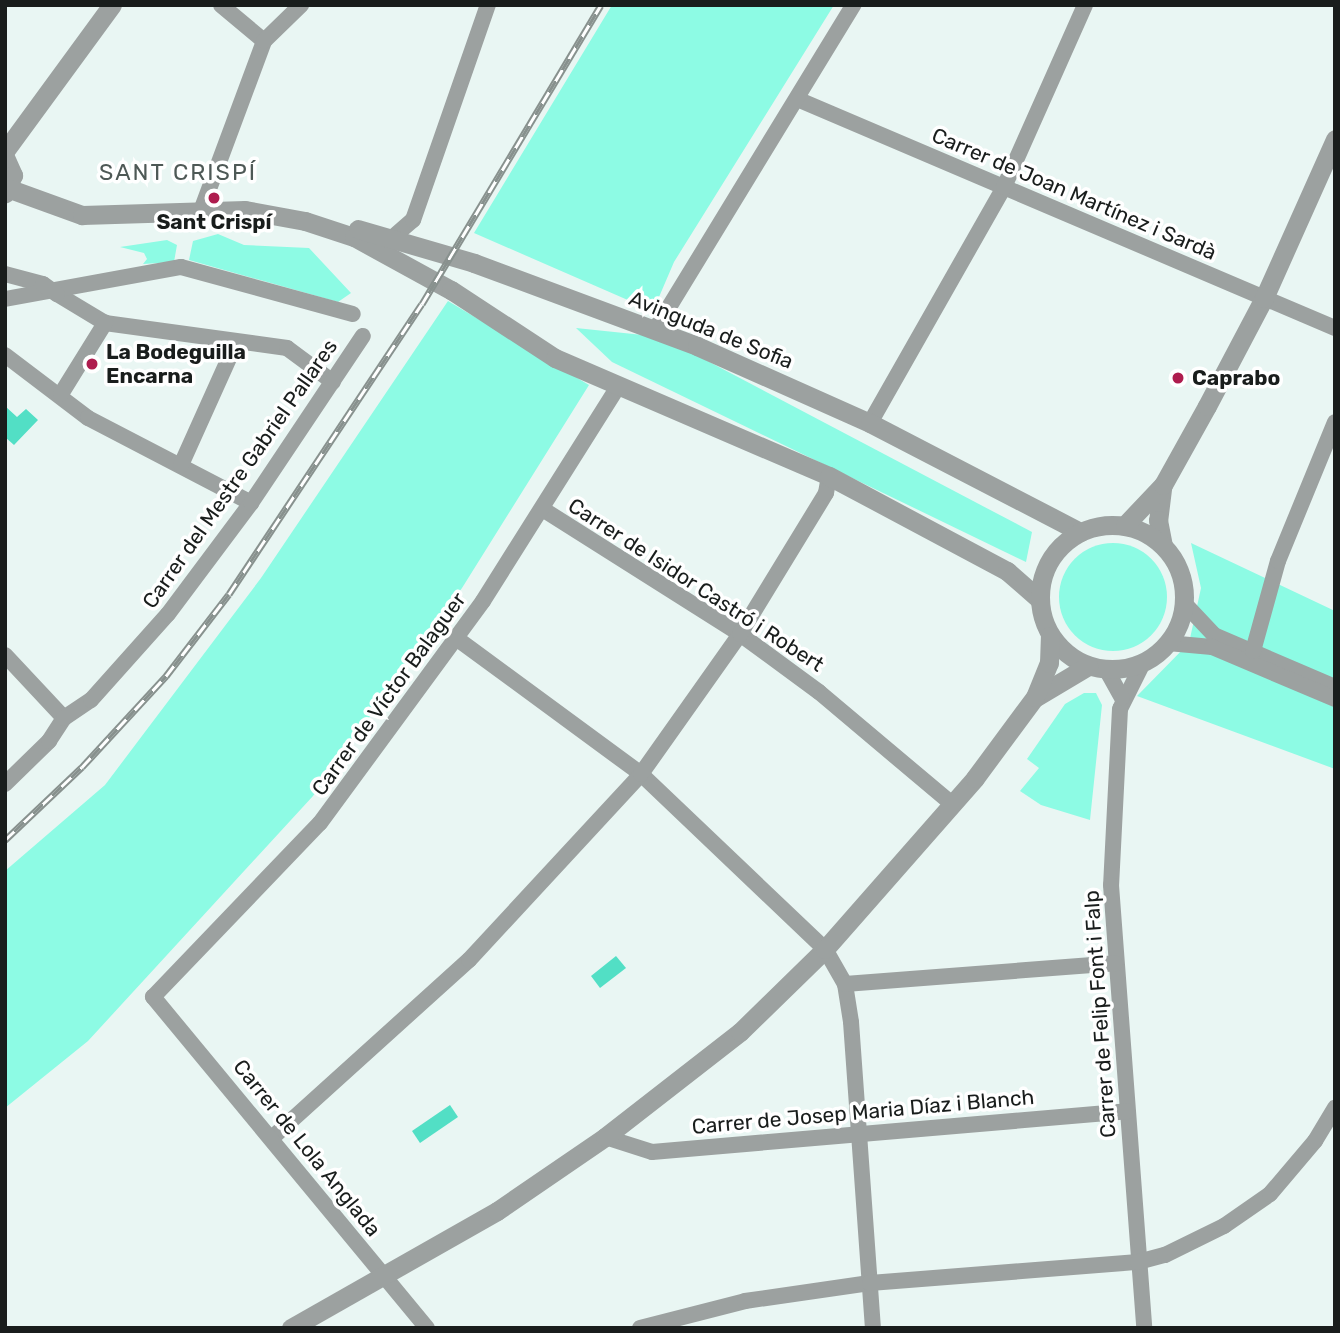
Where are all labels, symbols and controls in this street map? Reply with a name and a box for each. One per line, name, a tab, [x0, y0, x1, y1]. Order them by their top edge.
street label: Carrer de Joan Martínez i Sardà	[928, 122, 1220, 266]
district label: SANT CRISPÍ	[100, 158, 256, 186]
marker: Sant Crispí	[206, 190, 222, 206]
place label: Sant Crispí	[156, 209, 272, 235]
street label: Avinguda de Sofia	[625, 286, 797, 374]
street label: Carrer del Mestre Gabriel Pallares	[137, 334, 343, 614]
place label: La Bodeguilla Encarna	[106, 339, 246, 389]
marker: La Bodeguilla Encarna	[84, 356, 100, 372]
place label: Caprabo	[1192, 365, 1280, 391]
marker: Caprabo	[1170, 370, 1186, 386]
street label: Carrer de Isidor Castró i Robert	[563, 493, 829, 677]
street label: Carrer de Víctor Balaguer	[306, 587, 472, 801]
street label: Carrer de Felip Font i Falp	[1079, 889, 1121, 1139]
street label: Carrer de Lola Anglada	[228, 1054, 386, 1242]
street label: Carrer de Josep Maria Díaz i Blanch	[690, 1084, 1036, 1140]

